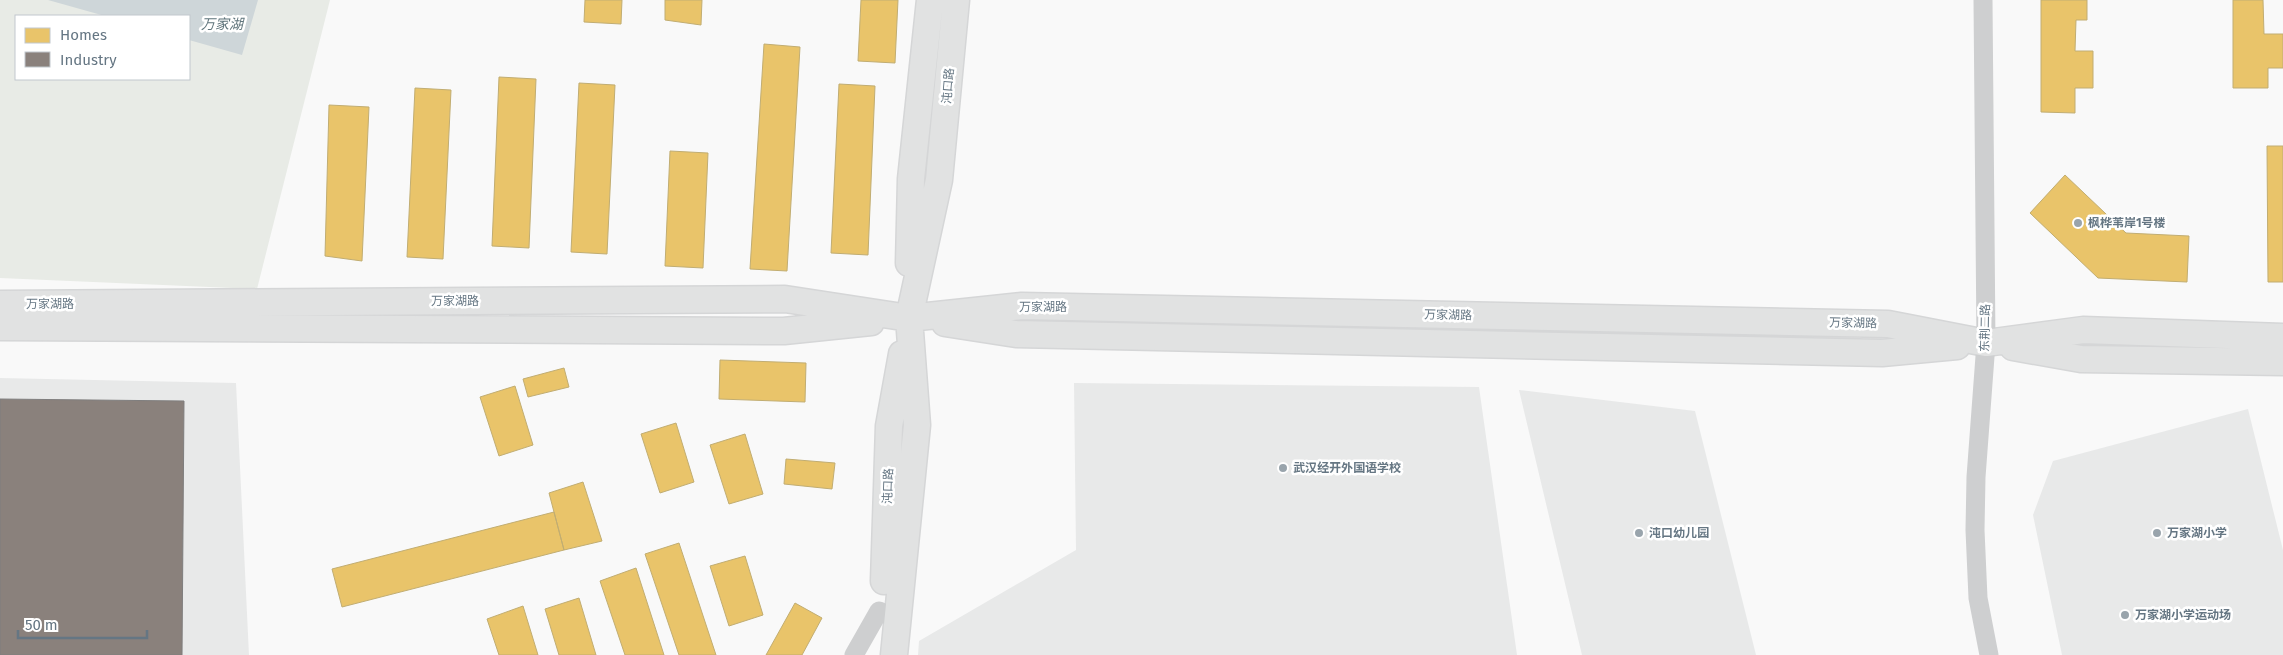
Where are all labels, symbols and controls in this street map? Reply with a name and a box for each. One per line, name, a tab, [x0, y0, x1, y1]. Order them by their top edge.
legend	[15, 15, 190, 80]
water label: 万家湖	[201, 16, 245, 33]
text: Homes	[60, 26, 107, 44]
text: Industry	[60, 51, 117, 69]
street label: 沌口路	[939, 67, 957, 105]
place label: 枫桦苇岸1号楼	[2088, 216, 2166, 230]
marker: 枫桦苇岸1号楼	[2072, 217, 2084, 229]
street label: 万家湖路	[431, 294, 479, 308]
street label: 万家湖路	[26, 297, 74, 311]
street label: 万家湖路	[1019, 300, 1067, 314]
street label: 东荆二路	[1978, 304, 1992, 352]
street label: 万家湖路	[1424, 308, 1472, 322]
street label: 万家湖路	[1829, 316, 1877, 330]
place label: 武汉经开外国语学校	[1293, 461, 1401, 475]
marker: 武汉经开外国语学校	[1277, 462, 1289, 474]
street label: 沌口路	[880, 468, 896, 504]
place label: 沌口幼儿园	[1649, 526, 1709, 540]
place label: 万家湖小学	[2167, 526, 2227, 540]
marker: 沌口幼儿园	[1633, 527, 1645, 539]
marker: 万家湖小学	[2151, 527, 2163, 539]
scale bar	[18, 608, 146, 640]
place label: 万家湖小学运动场	[2135, 608, 2231, 622]
marker: 万家湖小学运动场	[2119, 609, 2131, 621]
text: 50 m	[25, 616, 58, 634]

